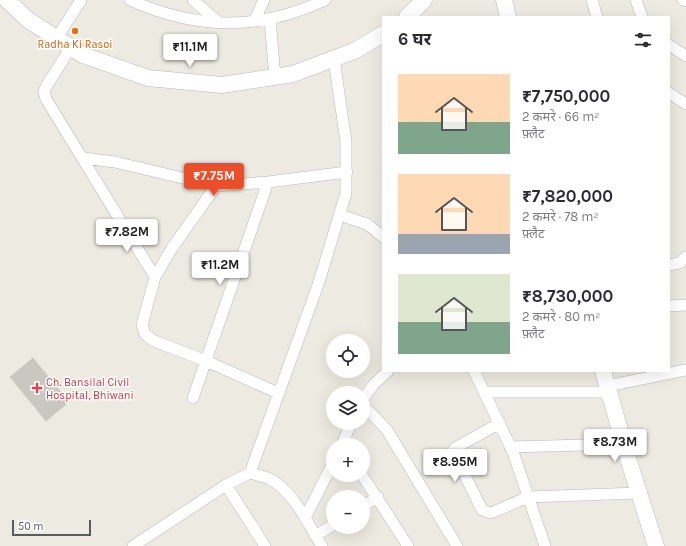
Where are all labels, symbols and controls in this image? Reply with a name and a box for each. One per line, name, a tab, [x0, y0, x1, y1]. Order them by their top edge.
marker: Radha Ki Rasoi	[70, 26, 80, 36]
text: 6 घर	[398, 29, 431, 49]
icon: filters	[632, 29, 654, 51]
pin: ₹11.1M	[157, 34, 223, 68]
place label: Radha Ki Rasoi	[37, 38, 113, 51]
text: ₹11.1M	[172, 39, 208, 54]
text: ₹7,750,000	[522, 86, 610, 106]
icon: home	[430, 90, 478, 138]
text: 2 कमरे · 66 m²	[522, 109, 600, 124]
text: फ़्लैट	[522, 126, 545, 141]
pin: ₹7.75M	[181, 163, 247, 197]
text: ₹7.75M	[193, 168, 235, 183]
text: ₹7,820,000	[522, 186, 613, 206]
icon: home	[430, 190, 478, 238]
text: 2 कमरे · 78 m²	[522, 209, 599, 224]
pin: ₹7.82M	[94, 219, 160, 253]
text: ₹7.82M	[105, 224, 149, 239]
text: फ़्लैट	[522, 226, 545, 241]
pin: ₹11.2M	[187, 252, 253, 286]
text: ₹11.2M	[201, 257, 239, 272]
text: ₹8,730,000	[522, 286, 613, 306]
icon: home	[430, 290, 478, 338]
text: 2 कमरे · 80 m²	[522, 309, 600, 324]
text: फ़्लैट	[522, 326, 545, 341]
map controls	[326, 334, 370, 534]
button: locate	[326, 334, 370, 378]
place label: Ch. Bansilal Civil Hospital, Bhiwani	[46, 376, 134, 402]
marker: Ch. Bansilal Civil Hospital, Bhiwani	[31, 382, 43, 394]
button: layers	[326, 386, 370, 430]
pin: ₹8.73M	[582, 429, 648, 463]
text: ₹8.73M	[593, 434, 637, 449]
button: +	[326, 438, 370, 482]
pin: ₹8.95M	[422, 449, 488, 483]
text: ₹8.95M	[432, 454, 478, 469]
button: −	[326, 490, 370, 534]
scale bar	[12, 518, 91, 537]
text: 50 m	[18, 520, 44, 533]

